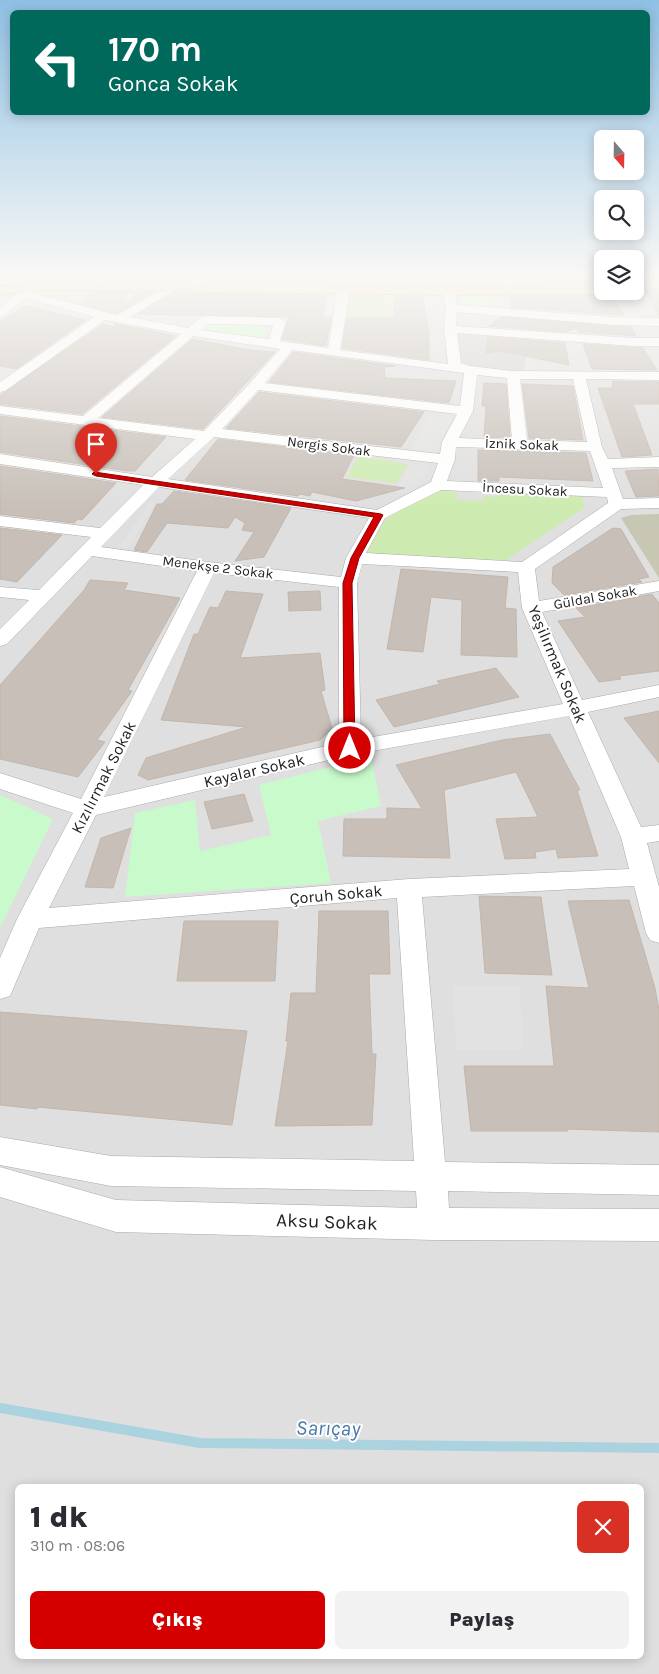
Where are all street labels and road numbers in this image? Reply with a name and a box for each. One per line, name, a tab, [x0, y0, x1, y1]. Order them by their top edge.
street label: Nergis Sokak	[286, 433, 372, 460]
street label: İznik Sokak	[485, 435, 559, 454]
street label: İncesu Sokak	[482, 479, 568, 500]
street label: Menekşe 2 Sokak	[162, 552, 274, 583]
street label: Güldal Sokak	[552, 582, 638, 613]
street label: Yeşilırmak Sokak	[524, 602, 591, 726]
street label: Kızılırmak Sokak	[67, 718, 140, 837]
street label: Kayalar Sokak	[202, 750, 306, 791]
street label: Çoruh Sokak	[289, 881, 383, 908]
street label: Aksu Sokak	[276, 1209, 378, 1235]

